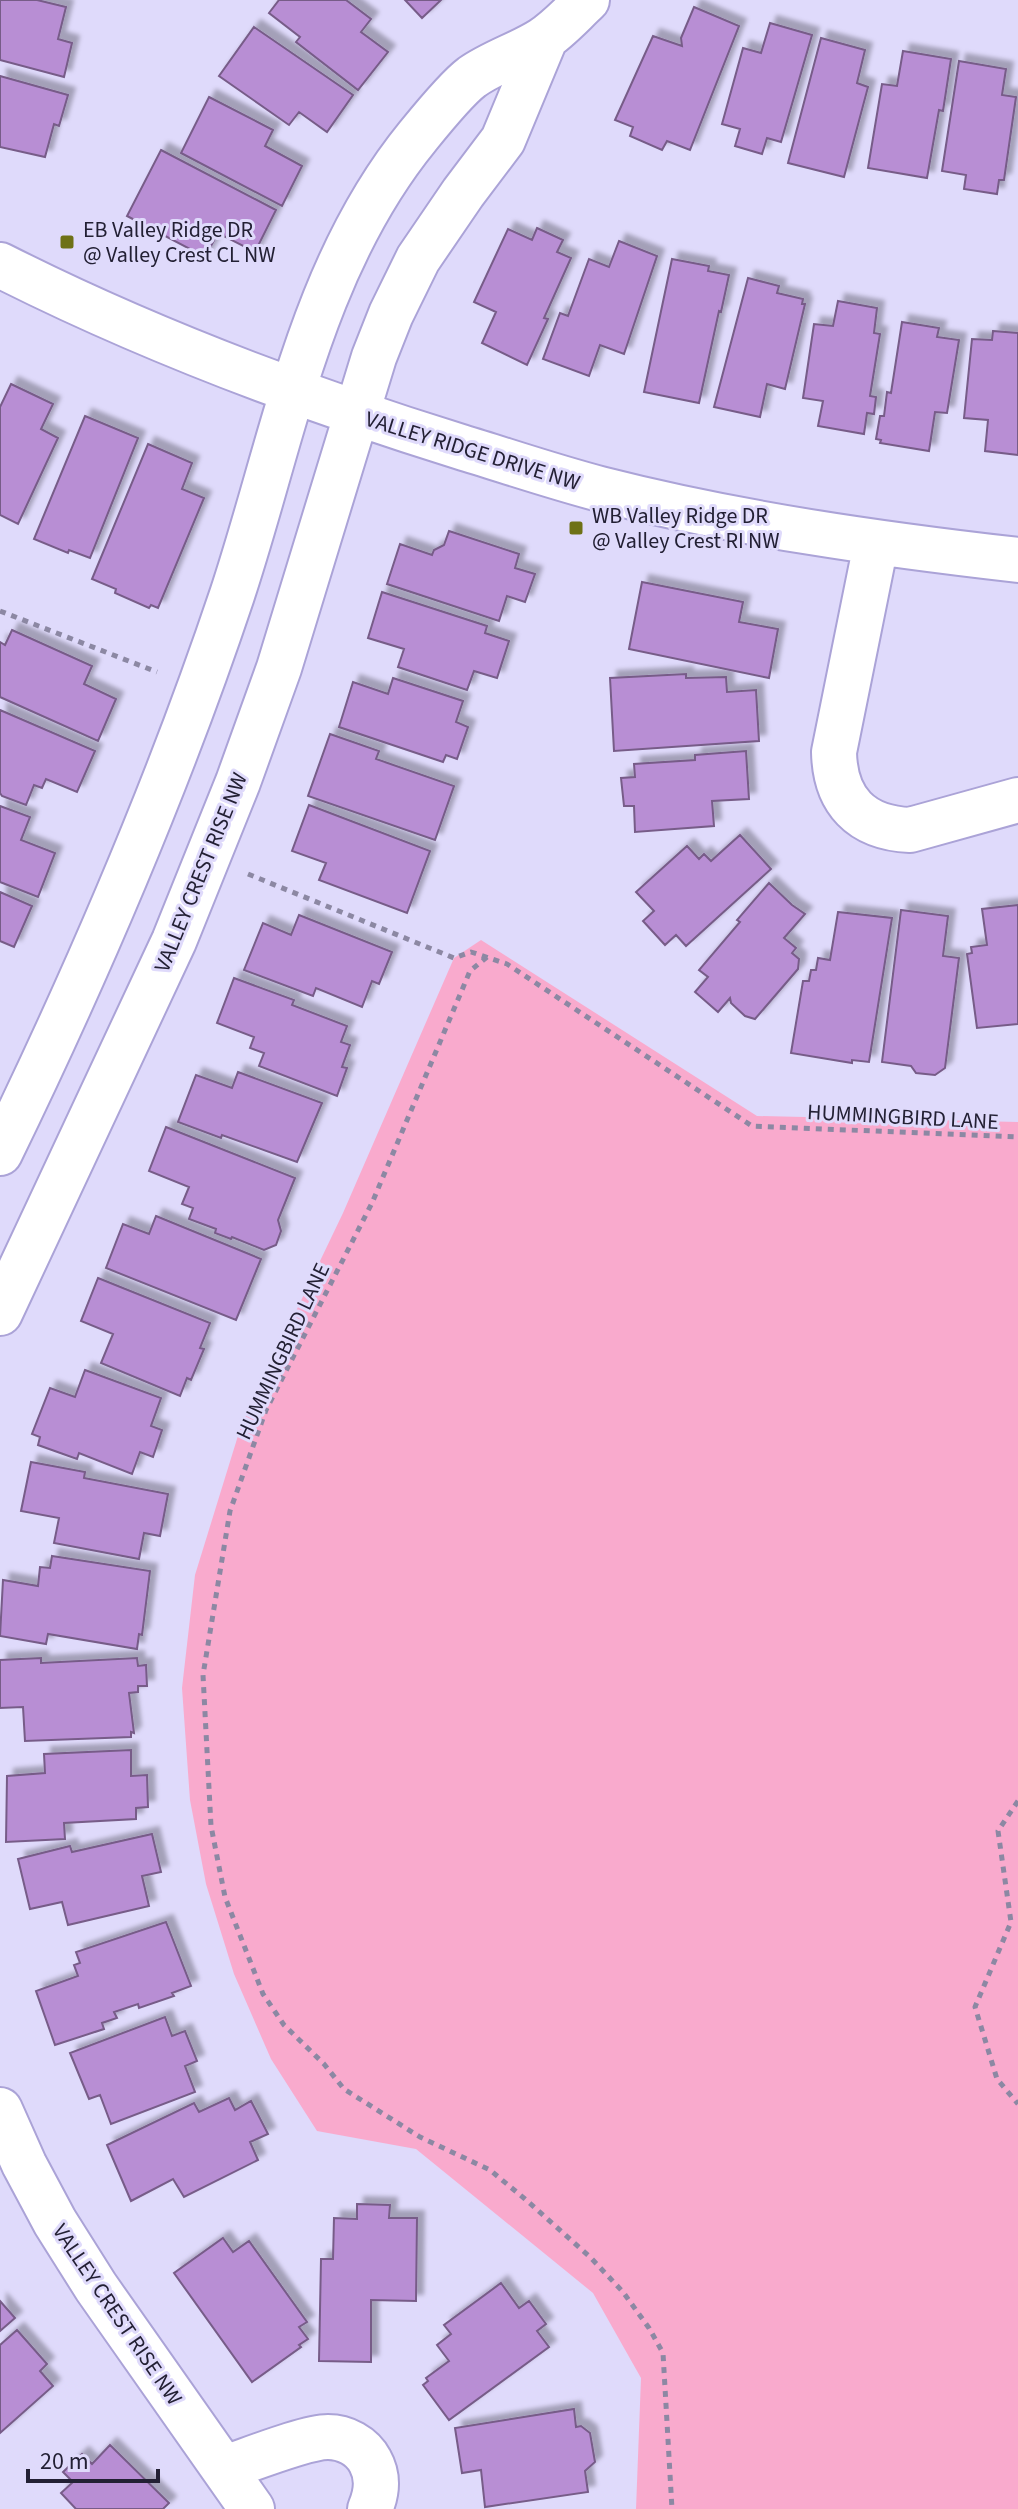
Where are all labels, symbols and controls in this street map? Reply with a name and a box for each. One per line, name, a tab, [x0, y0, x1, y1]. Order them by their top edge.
place label: EB Valley Ridge DR @ Valley Crest CL NW	[83, 214, 276, 271]
marker: EB Valley Ridge DR @ Valley Crest CL NW	[58, 233, 76, 251]
street label: VALLEY RIDGE DRIVE NW	[361, 403, 584, 499]
place label: WB Valley Ridge DR @ Valley Crest RI NW	[592, 500, 780, 557]
marker: WB Valley Ridge DR @ Valley Crest RI NW	[567, 519, 585, 537]
street label: VALLEY CREST RISE NW	[146, 768, 256, 977]
street label: HUMMINGBIRD LANE	[806, 1096, 1000, 1138]
street label: HUMMINGBIRD LANE	[228, 1258, 338, 1445]
street label: VALLEY CREST RISE NW	[44, 2217, 190, 2412]
scale bar	[28, 2433, 158, 2483]
text: 20 m	[40, 2444, 89, 2479]

